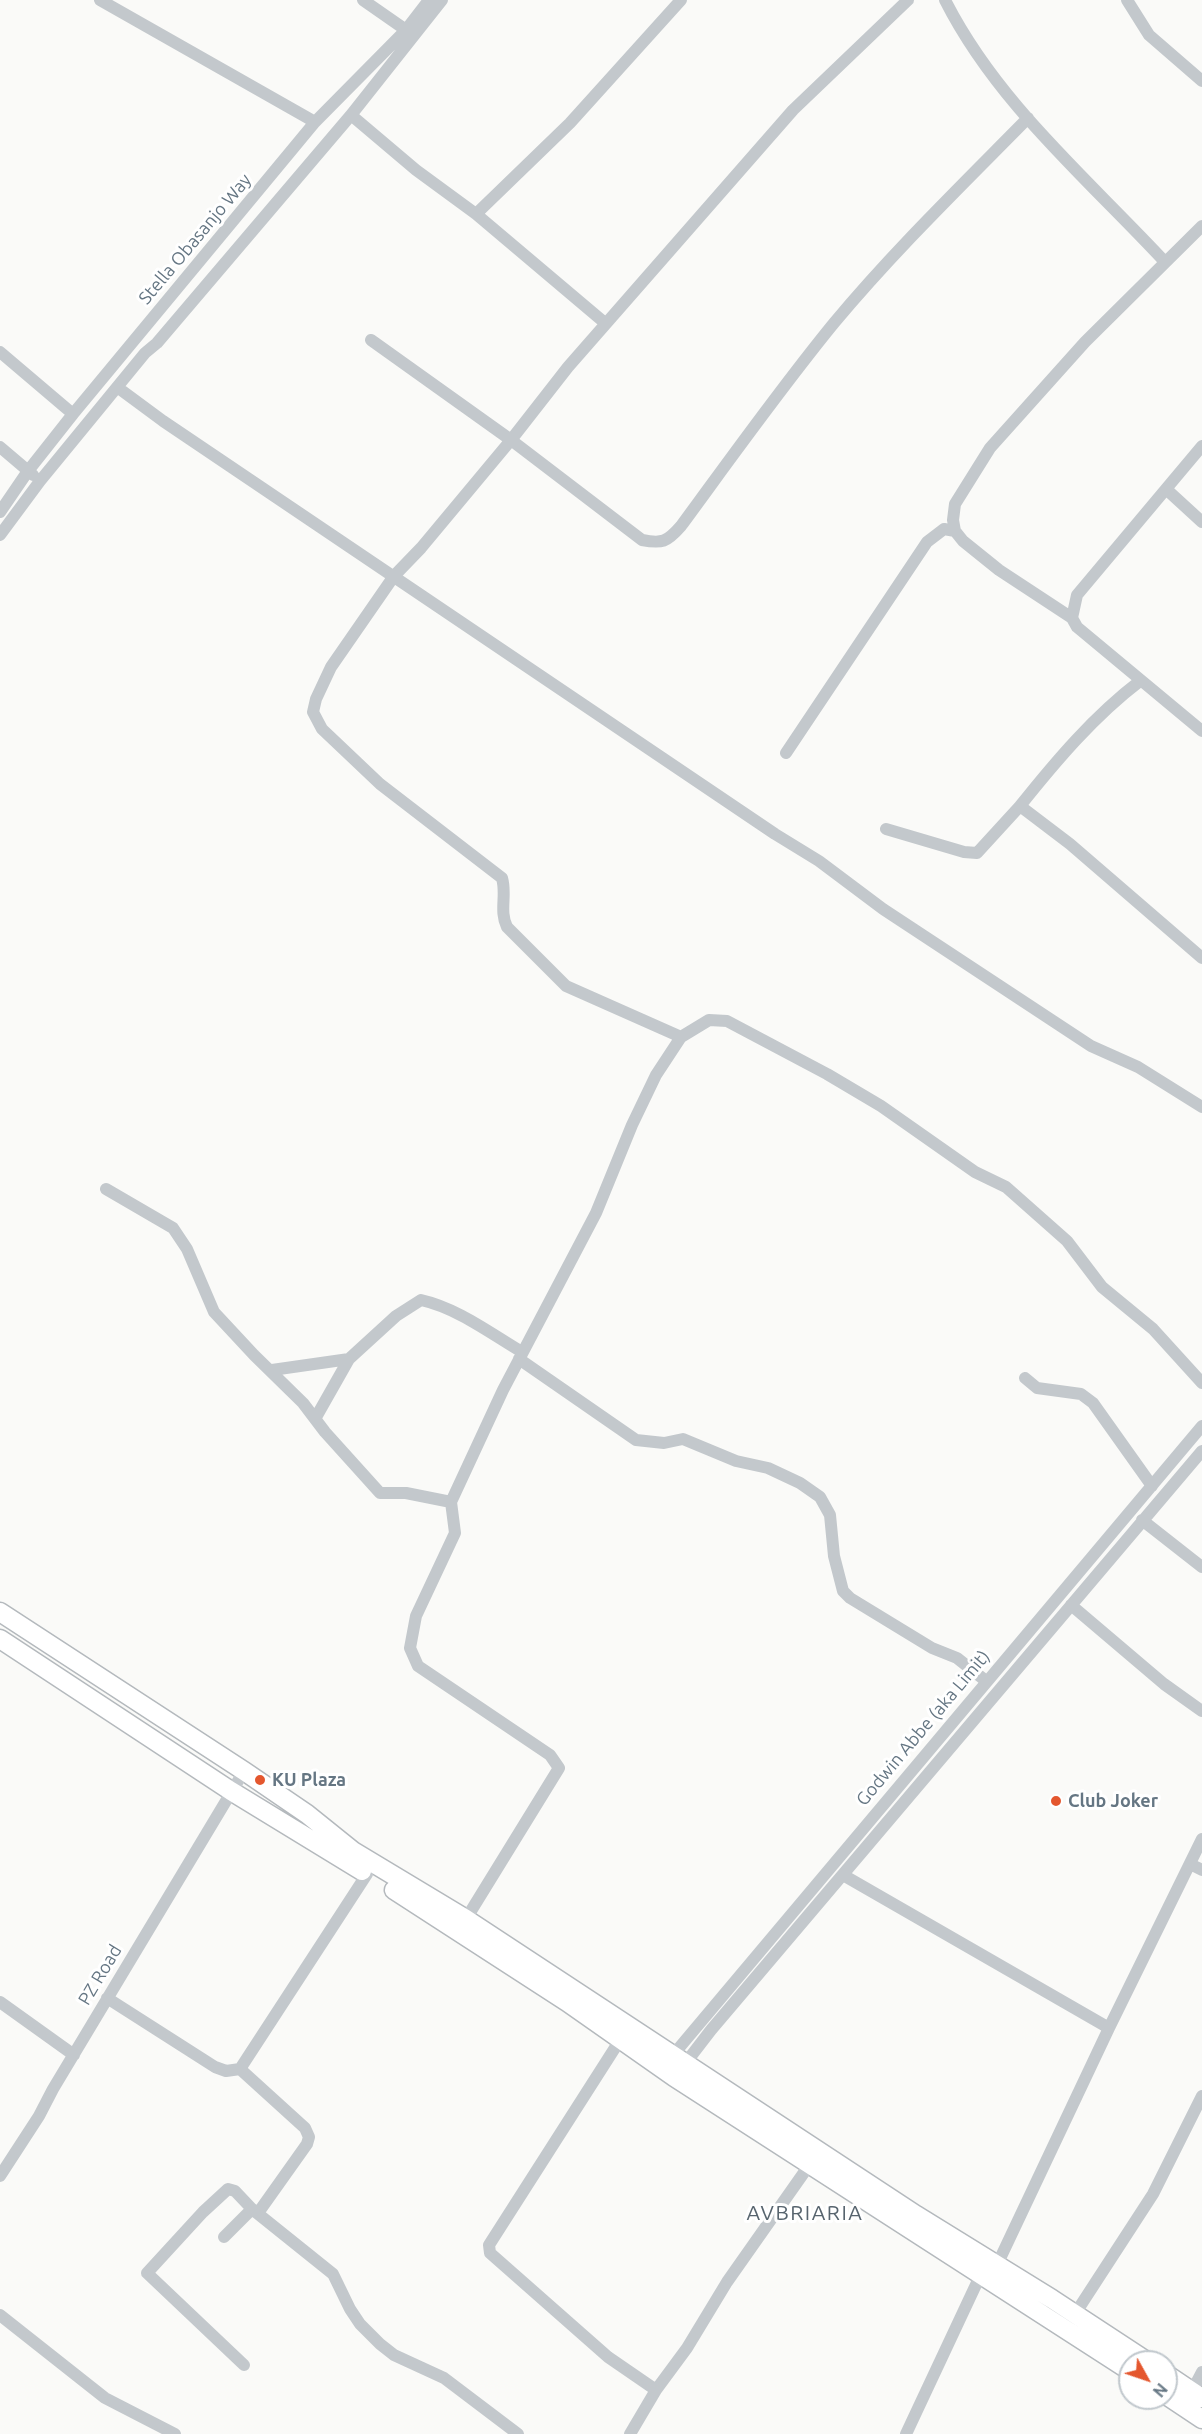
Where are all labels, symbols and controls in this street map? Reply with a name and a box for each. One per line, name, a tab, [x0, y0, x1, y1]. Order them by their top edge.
street label: Stella Obasanjo Way	[134, 169, 256, 309]
street label: Godwin Abbe (aka Limit)	[852, 1646, 994, 1810]
place label: KU Plaza	[272, 1769, 346, 1791]
marker: KU Plaza	[253, 1773, 267, 1787]
place label: Club Joker	[1068, 1790, 1158, 1812]
marker: Club Joker	[1049, 1794, 1063, 1808]
street label: PZ Road	[74, 1941, 126, 2009]
district label: AVBRIARIA	[747, 2200, 863, 2226]
north arrow	[1118, 2350, 1178, 2410]
text: N	[1150, 2380, 1171, 2401]

